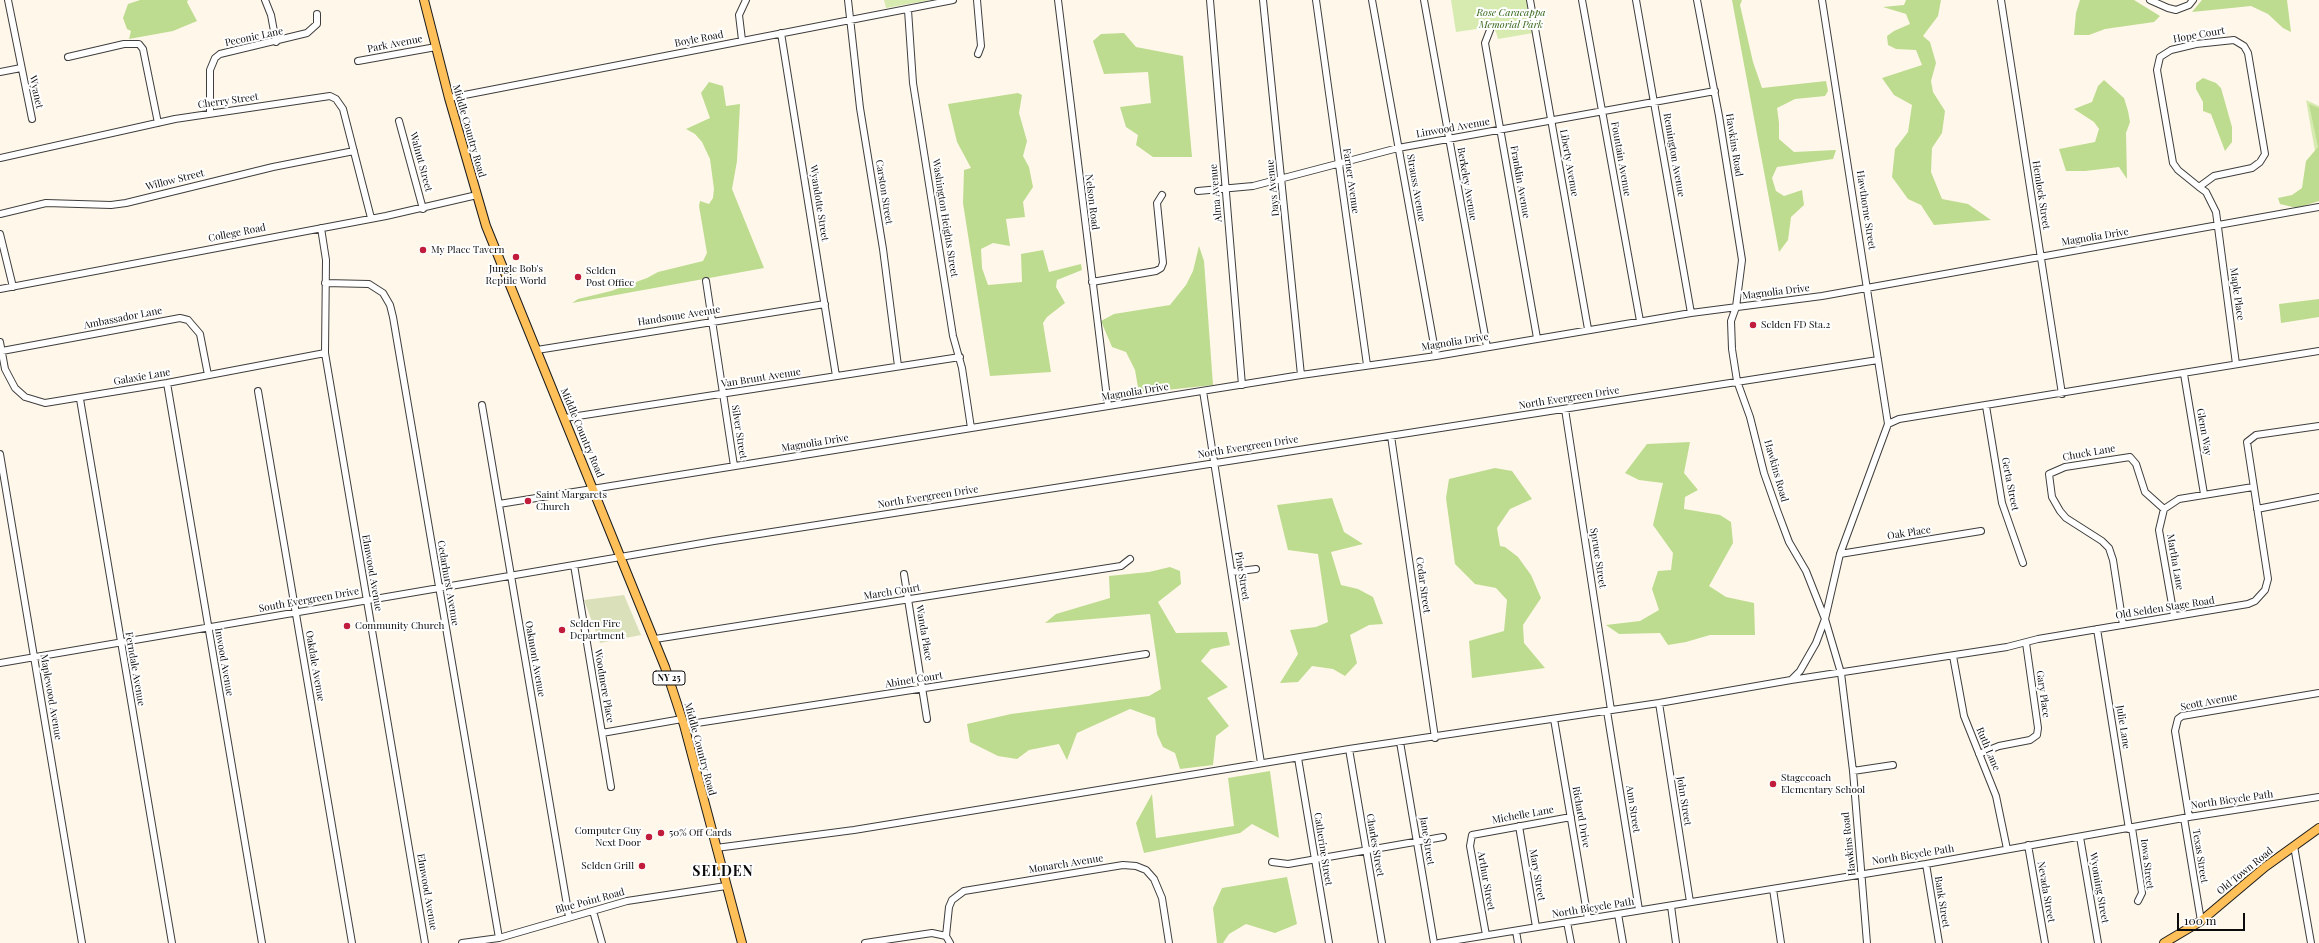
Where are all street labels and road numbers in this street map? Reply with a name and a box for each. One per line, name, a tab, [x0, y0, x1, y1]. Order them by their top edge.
street label: Peconic Lane	[224, 25, 284, 49]
street label: Hope Court	[2172, 25, 2226, 45]
street label: Boyle Road	[674, 28, 724, 50]
street label: Park Avenue	[366, 33, 424, 55]
street label: Wyanet	[27, 74, 45, 110]
street label: Middle Country Road	[450, 83, 488, 179]
street label: Cherry Street	[197, 91, 259, 111]
street label: Remington Avenue	[1661, 112, 1687, 198]
street label: Hawkins Road	[1723, 112, 1745, 178]
street label: Linwood Avenue	[1415, 116, 1491, 140]
street label: Fountain Avenue	[1609, 121, 1633, 197]
street label: Liberty Avenue	[1557, 128, 1581, 198]
street label: Walnut Street	[407, 131, 435, 193]
street label: Franklin Avenue	[1508, 145, 1532, 219]
street label: Berkeley Avenue	[1455, 146, 1479, 222]
street label: Farner Avenue	[1340, 148, 1362, 214]
street label: Strauss Avenue	[1404, 153, 1428, 223]
street label: Washington Heights Street	[930, 158, 960, 278]
street label: Carston Street	[873, 159, 895, 225]
street label: Days Avenue	[1264, 159, 1282, 217]
street label: Hemlock Street	[2030, 160, 2052, 230]
street label: Alma Avenue	[1207, 163, 1225, 223]
street label: Wyandotte Street	[807, 164, 831, 242]
street label: Willow Street	[145, 167, 205, 193]
street label: Hawthorne Street	[1854, 170, 1878, 250]
street label: Nelson Road	[1083, 173, 1101, 231]
street label: College Road	[207, 222, 267, 244]
street label: Magnolia Drive	[2060, 226, 2130, 248]
street label: Maple Place	[2227, 267, 2247, 321]
street label: Magnolia Drive	[1742, 282, 1810, 302]
street label: Ambassador Lane	[83, 304, 163, 332]
street label: Handsome Avenue	[637, 304, 721, 328]
street label: Magnolia Drive	[1420, 331, 1490, 353]
street label: Galaxie Lane	[113, 366, 171, 388]
street label: Van Brunt Avenue	[720, 366, 802, 390]
street label: Magnolia Drive	[1100, 381, 1170, 403]
street label: North Evergreen Drive	[1518, 384, 1620, 412]
street label: Middle Country Road	[558, 386, 606, 480]
street label: Silver Street	[729, 404, 749, 460]
street label: Glenn Way	[2194, 407, 2214, 457]
street label: Magnolia Drive	[780, 432, 850, 454]
street label: North Evergreen Drive	[1197, 433, 1299, 461]
street label: Hawkins Road	[1761, 439, 1791, 503]
street label: Chuck Lane	[2062, 442, 2116, 464]
street label: Gerta Street	[1999, 456, 2021, 512]
street label: North Evergreen Drive	[877, 483, 979, 511]
street label: Oak Place	[1886, 524, 1932, 542]
street label: Spruce Street	[1587, 527, 1609, 589]
street label: Martha Lane	[2164, 533, 2186, 591]
street label: Elmwood Avenue	[359, 534, 385, 612]
street label: Cedarhurst Avenue	[435, 539, 461, 627]
street label: Pine Street	[1232, 551, 1252, 601]
street label: Cedar Street	[1413, 556, 1433, 614]
street label: March Court	[863, 582, 921, 602]
street label: South Evergreen Drive	[258, 585, 360, 615]
street label: Old Selden Stage Road	[2115, 594, 2215, 622]
street label: Wanda Place	[913, 604, 935, 662]
street label: Oakmont Avenue	[522, 620, 548, 698]
street label: Inwood Avenue	[212, 627, 236, 697]
street label: Oakdale Avenue	[303, 630, 327, 702]
street label: Ferndale Avenue	[123, 631, 147, 707]
street label: Woodmere Place	[592, 648, 616, 724]
street label: Maplewood Avenue	[38, 653, 64, 741]
street label: Abinet Court	[884, 670, 944, 690]
street label: Gary Place	[2034, 670, 2052, 718]
road number: NY 25	[653, 671, 685, 685]
street label: Scott Avenue	[2179, 691, 2239, 713]
street label: Middle Country Road	[682, 701, 718, 797]
street label: Julie Lane	[2114, 704, 2132, 750]
street label: Ruth Lane	[1973, 725, 2003, 773]
street label: John Street	[1674, 776, 1694, 826]
street label: Richard Drive	[1570, 785, 1592, 849]
street label: Ann Street	[1623, 785, 1643, 833]
street label: North Bicycle Path	[2190, 788, 2274, 812]
street label: Michelle Lane	[1491, 804, 1555, 826]
street label: Catherine Street	[1311, 811, 1335, 887]
street label: Hawkins Road	[1840, 812, 1858, 876]
street label: Charles Street	[1364, 813, 1386, 877]
street label: Jane Street	[1417, 816, 1437, 866]
street label: Texas Street	[2190, 828, 2210, 884]
street label: Iowa Street	[2138, 838, 2156, 890]
street label: North Bicycle Path	[1871, 843, 1955, 867]
street label: Old Town Road	[2215, 845, 2275, 897]
street label: Mary Street	[1527, 848, 1547, 902]
street label: Arthur Street	[1475, 851, 1497, 911]
street label: Monarch Avenue	[1028, 852, 1104, 876]
street label: Wyoming Street	[2087, 852, 2111, 924]
street label: Elmwood Avenue	[414, 853, 440, 931]
street label: Nevada Street	[2035, 861, 2057, 923]
street label: Bank Street	[1932, 875, 1952, 929]
street label: Blue Point Road	[554, 886, 626, 916]
street label: North Bicycle Path	[1551, 896, 1635, 920]

